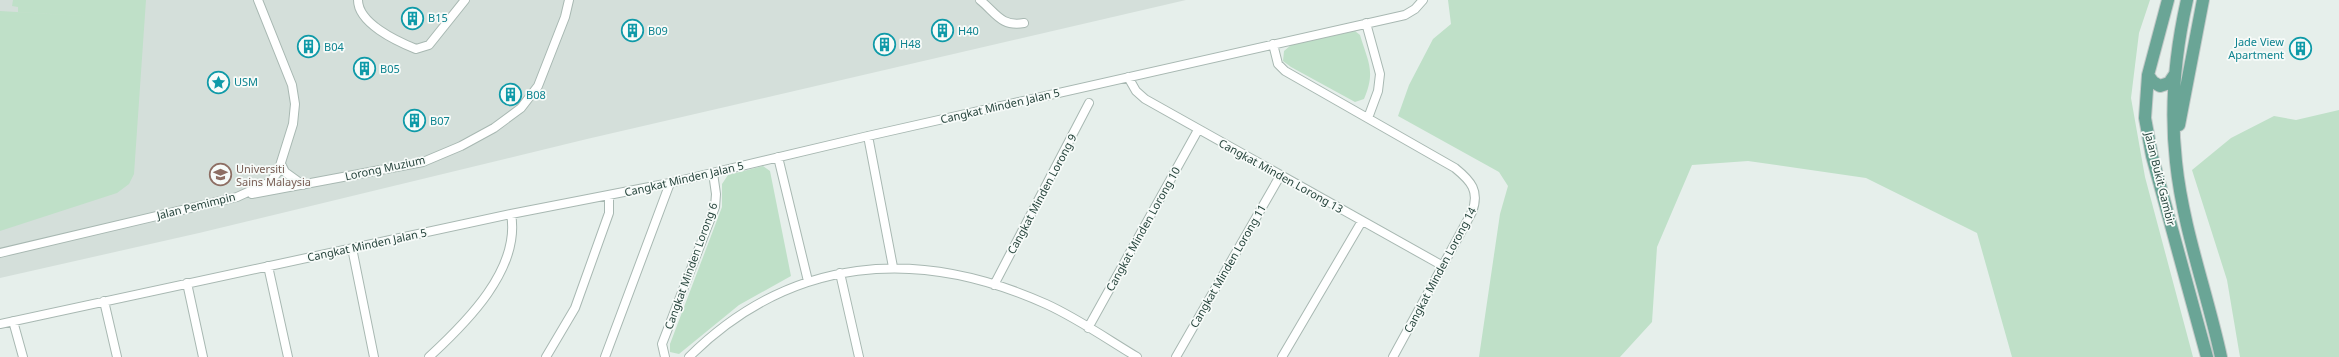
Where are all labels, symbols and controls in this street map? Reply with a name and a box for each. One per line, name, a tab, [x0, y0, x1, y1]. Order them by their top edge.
building icon: B15	[400, 5, 426, 31]
place label: B15	[428, 10, 448, 25]
building icon: B09	[620, 18, 646, 44]
building icon: H40	[930, 18, 956, 44]
place label: B09	[648, 23, 668, 38]
place label: H40	[958, 23, 979, 38]
building icon: H48	[871, 31, 897, 57]
building icon: B04	[296, 34, 322, 60]
place label: Jade View Apartment	[2228, 34, 2284, 62]
building icon: Jade View Apartment	[2287, 35, 2313, 61]
place label: H48	[900, 36, 921, 51]
place label: B04	[324, 39, 344, 54]
building icon: B05	[351, 56, 377, 82]
place label: B05	[380, 61, 400, 76]
place icon: USM	[205, 69, 231, 95]
place label: USM	[234, 74, 258, 89]
building icon: B08	[497, 82, 523, 108]
street label: Cangkat Minden Jalan 5	[939, 84, 1061, 127]
place label: B08	[526, 87, 546, 102]
building icon: B07	[402, 108, 428, 134]
place label: B07	[430, 113, 450, 128]
street label: Jalan Bukit Gambir	[2141, 130, 2179, 228]
street label: Cangkat Minden Lorong 9	[1004, 131, 1080, 256]
street label: Cangkat Minden Lorong 13	[1216, 135, 1346, 216]
street label: Lorong Muzium	[343, 152, 426, 183]
street label: Cangkat Minden Jalan 5	[623, 157, 745, 200]
place label: Universiti Sains Malaysia	[236, 161, 311, 189]
school or university icon: Universiti Sains Malaysia	[207, 162, 233, 188]
street label: Cangkat Minden Lorong 10	[1102, 164, 1183, 294]
street label: Jalan Pemimpin	[154, 188, 237, 223]
street label: Cangkat Minden Lorong 6	[661, 200, 720, 331]
street label: Cangkat Minden Lorong 11	[1186, 201, 1269, 330]
street label: Cangkat Minden Lorong 14	[1400, 204, 1479, 335]
street label: Cangkat Minden Jalan 5	[306, 224, 428, 265]

